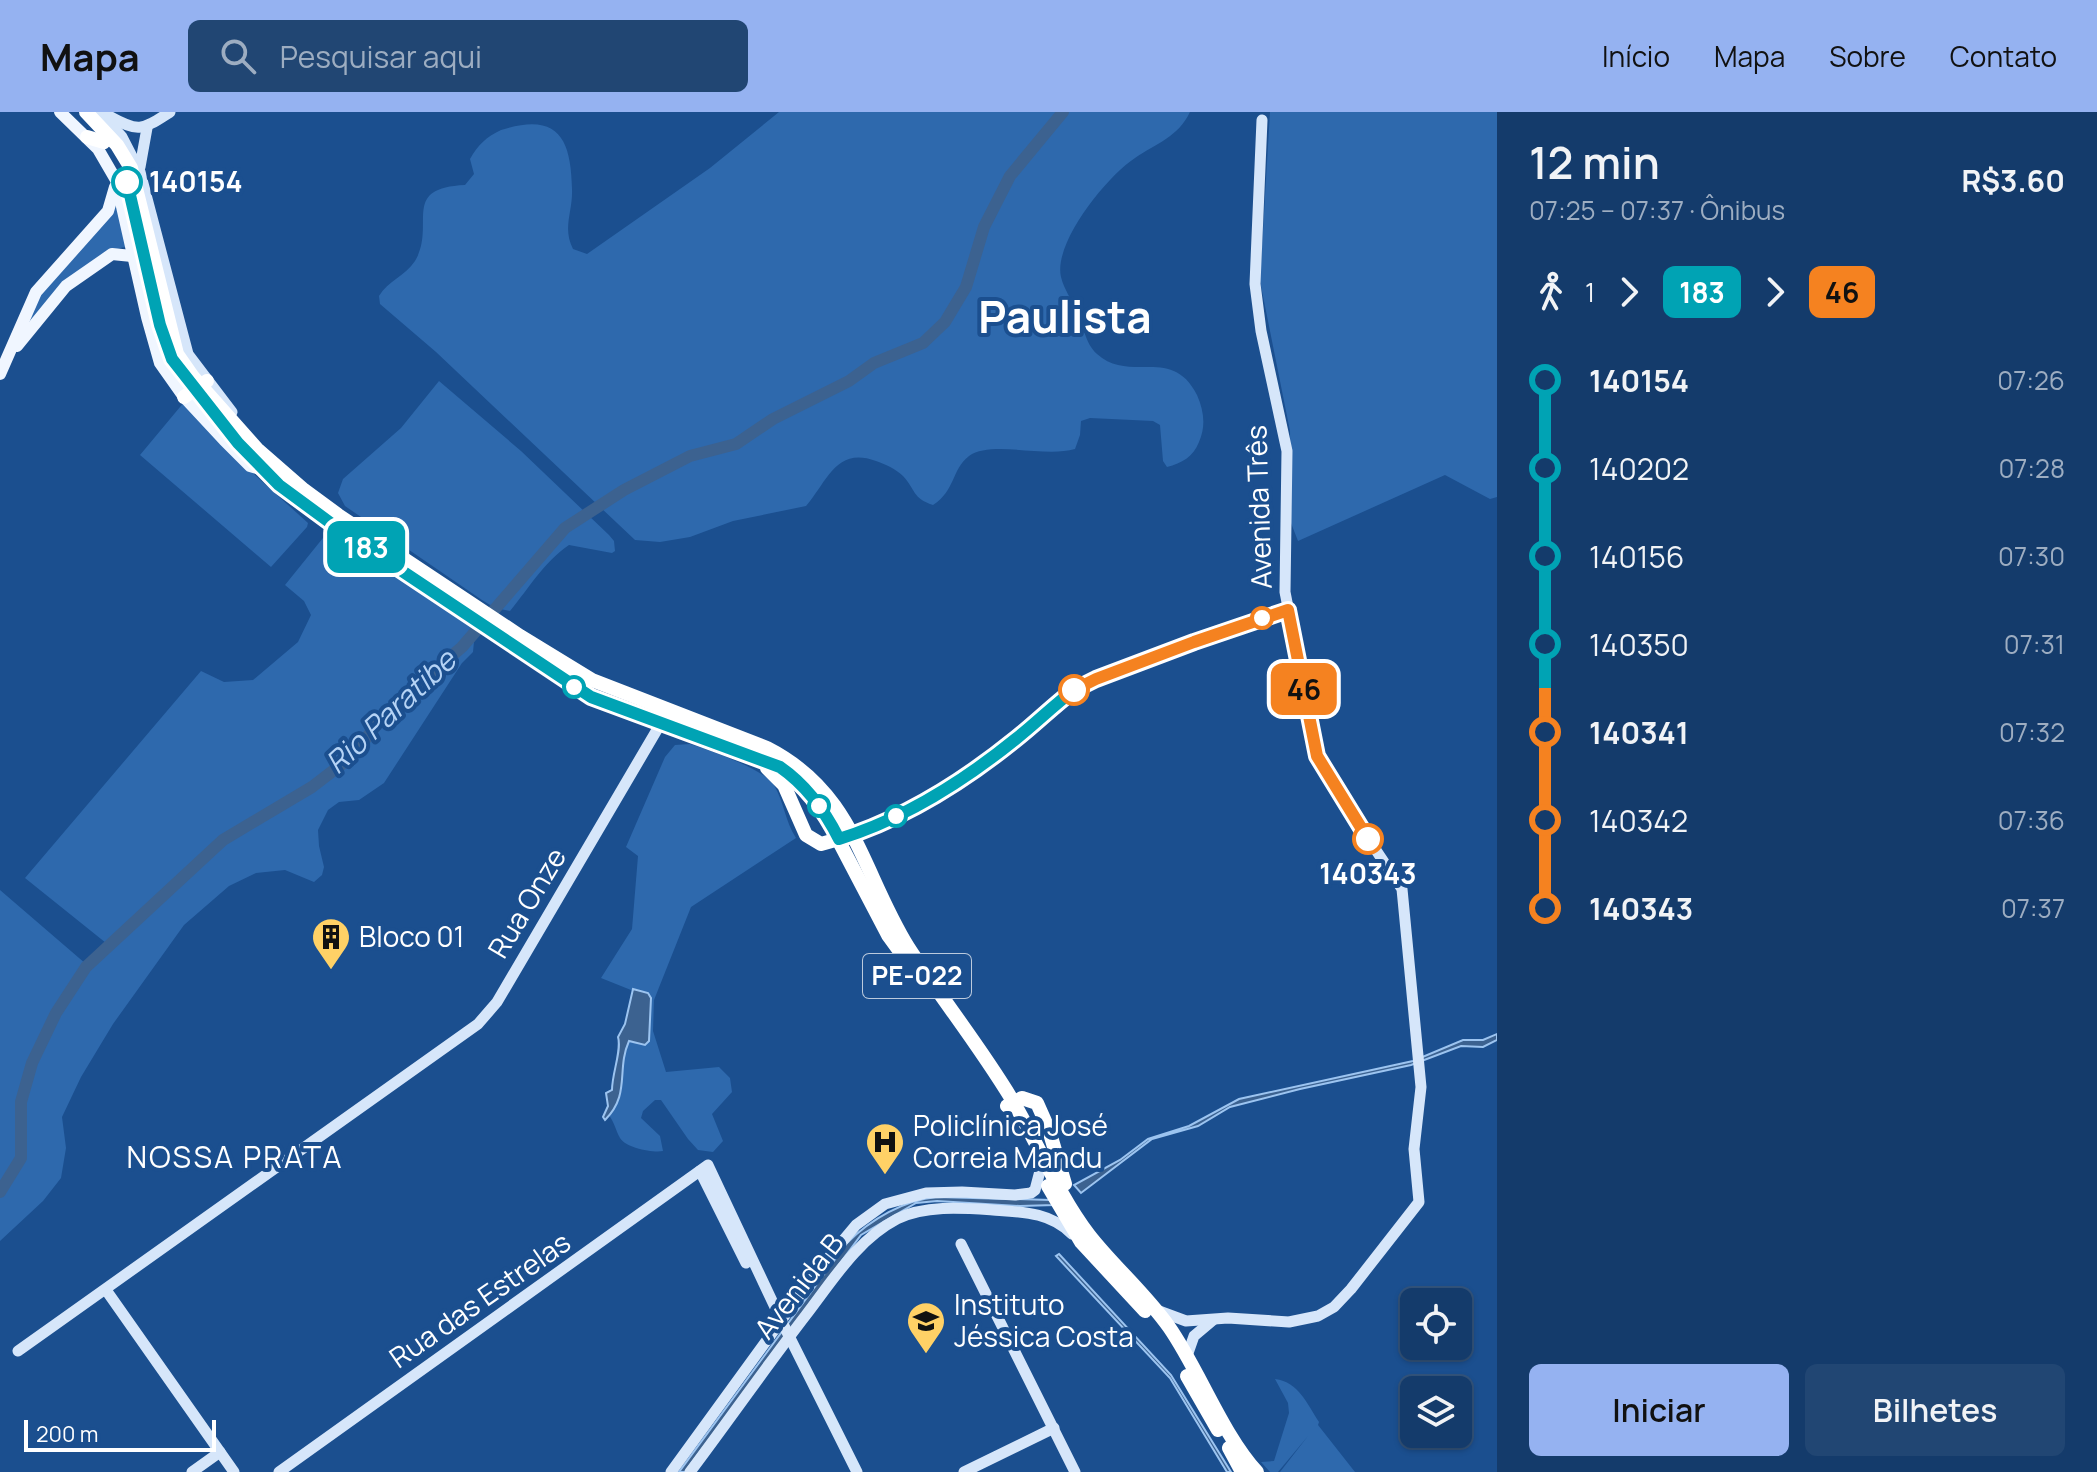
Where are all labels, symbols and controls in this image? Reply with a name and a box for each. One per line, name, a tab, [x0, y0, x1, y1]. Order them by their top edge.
search box	[188, 20, 748, 92]
text: Mapa	[40, 30, 140, 82]
icon: search	[216, 34, 260, 78]
text: Pesquisar aqui	[280, 36, 482, 77]
text: Início	[1602, 37, 1670, 75]
text: Mapa	[1714, 37, 1785, 75]
text: Sobre	[1829, 37, 1906, 75]
text: Contato	[1950, 37, 2057, 75]
text: 12 min	[1529, 132, 1660, 192]
text: R$3.60	[1961, 160, 2065, 201]
place label: 140154	[149, 162, 242, 200]
marker: 140154	[112, 167, 142, 197]
text: 07:25 – 07:37 · Ônibus	[1529, 192, 1785, 228]
icon: walk	[1529, 270, 1573, 314]
icon: forward	[1607, 270, 1651, 314]
icon: forward	[1753, 270, 1797, 314]
text: 183	[1679, 273, 1725, 311]
text: 46	[1825, 273, 1859, 311]
text: 1	[1585, 274, 1595, 310]
district label: Paulista	[978, 286, 1152, 346]
text: 140154	[1589, 360, 1689, 401]
text: 07:26	[1997, 362, 2065, 398]
street label: Avenida Três	[1236, 425, 1280, 589]
text: 140202	[1589, 448, 1689, 489]
text: 07:28	[1998, 450, 2065, 486]
line badge: 183	[320, 521, 412, 573]
text: 183	[343, 528, 389, 566]
text: 140156	[1589, 536, 1684, 577]
text: 07:30	[1998, 538, 2065, 574]
unlabelled marker	[1251, 607, 1273, 629]
text: 140350	[1589, 624, 1689, 665]
text: 07:31	[2004, 626, 2065, 662]
water label: Rio Paratibe	[316, 639, 465, 782]
line badge: 46	[1268, 663, 1340, 715]
text: 46	[1287, 670, 1321, 708]
unlabelled marker	[1059, 675, 1089, 705]
unlabelled marker	[563, 676, 585, 698]
text: 140341	[1589, 712, 1689, 753]
text: 07:32	[1999, 714, 2065, 750]
unlabelled marker	[808, 795, 830, 817]
text: 140342	[1589, 800, 1688, 841]
text: 07:36	[1998, 802, 2065, 838]
unlabelled marker	[885, 805, 907, 827]
marker: 140343	[1353, 824, 1383, 854]
street label: Rua Onze	[478, 840, 574, 965]
place label: 140343	[1319, 854, 1417, 892]
text: 140343	[1589, 888, 1693, 929]
text: 07:37	[2001, 890, 2065, 926]
building icon: Bloco 01	[310, 916, 352, 971]
place label: Bloco 01	[359, 917, 465, 955]
road number: PE-022	[863, 954, 971, 998]
place label: Policlínica José Correia Mandu	[913, 1106, 1108, 1176]
hospital icon: Policlínica José Correia Mandu	[864, 1121, 906, 1176]
district label: NOSSA PRATA	[126, 1136, 344, 1177]
street label: Rua das Estrelas	[381, 1223, 577, 1376]
street label: Avenida B	[745, 1225, 851, 1346]
place label: Instituto Jéssica Costa	[954, 1285, 1134, 1355]
map controls	[1400, 1288, 1472, 1448]
button: locate	[1400, 1288, 1472, 1360]
school or university icon: Instituto Jéssica Costa	[905, 1300, 947, 1355]
button: Iniciar	[1529, 1364, 1789, 1456]
button: Bilhetes	[1805, 1364, 2065, 1456]
button: layers	[1400, 1376, 1472, 1448]
scale bar	[24, 1416, 216, 1452]
text: 200 m	[36, 1419, 98, 1449]

